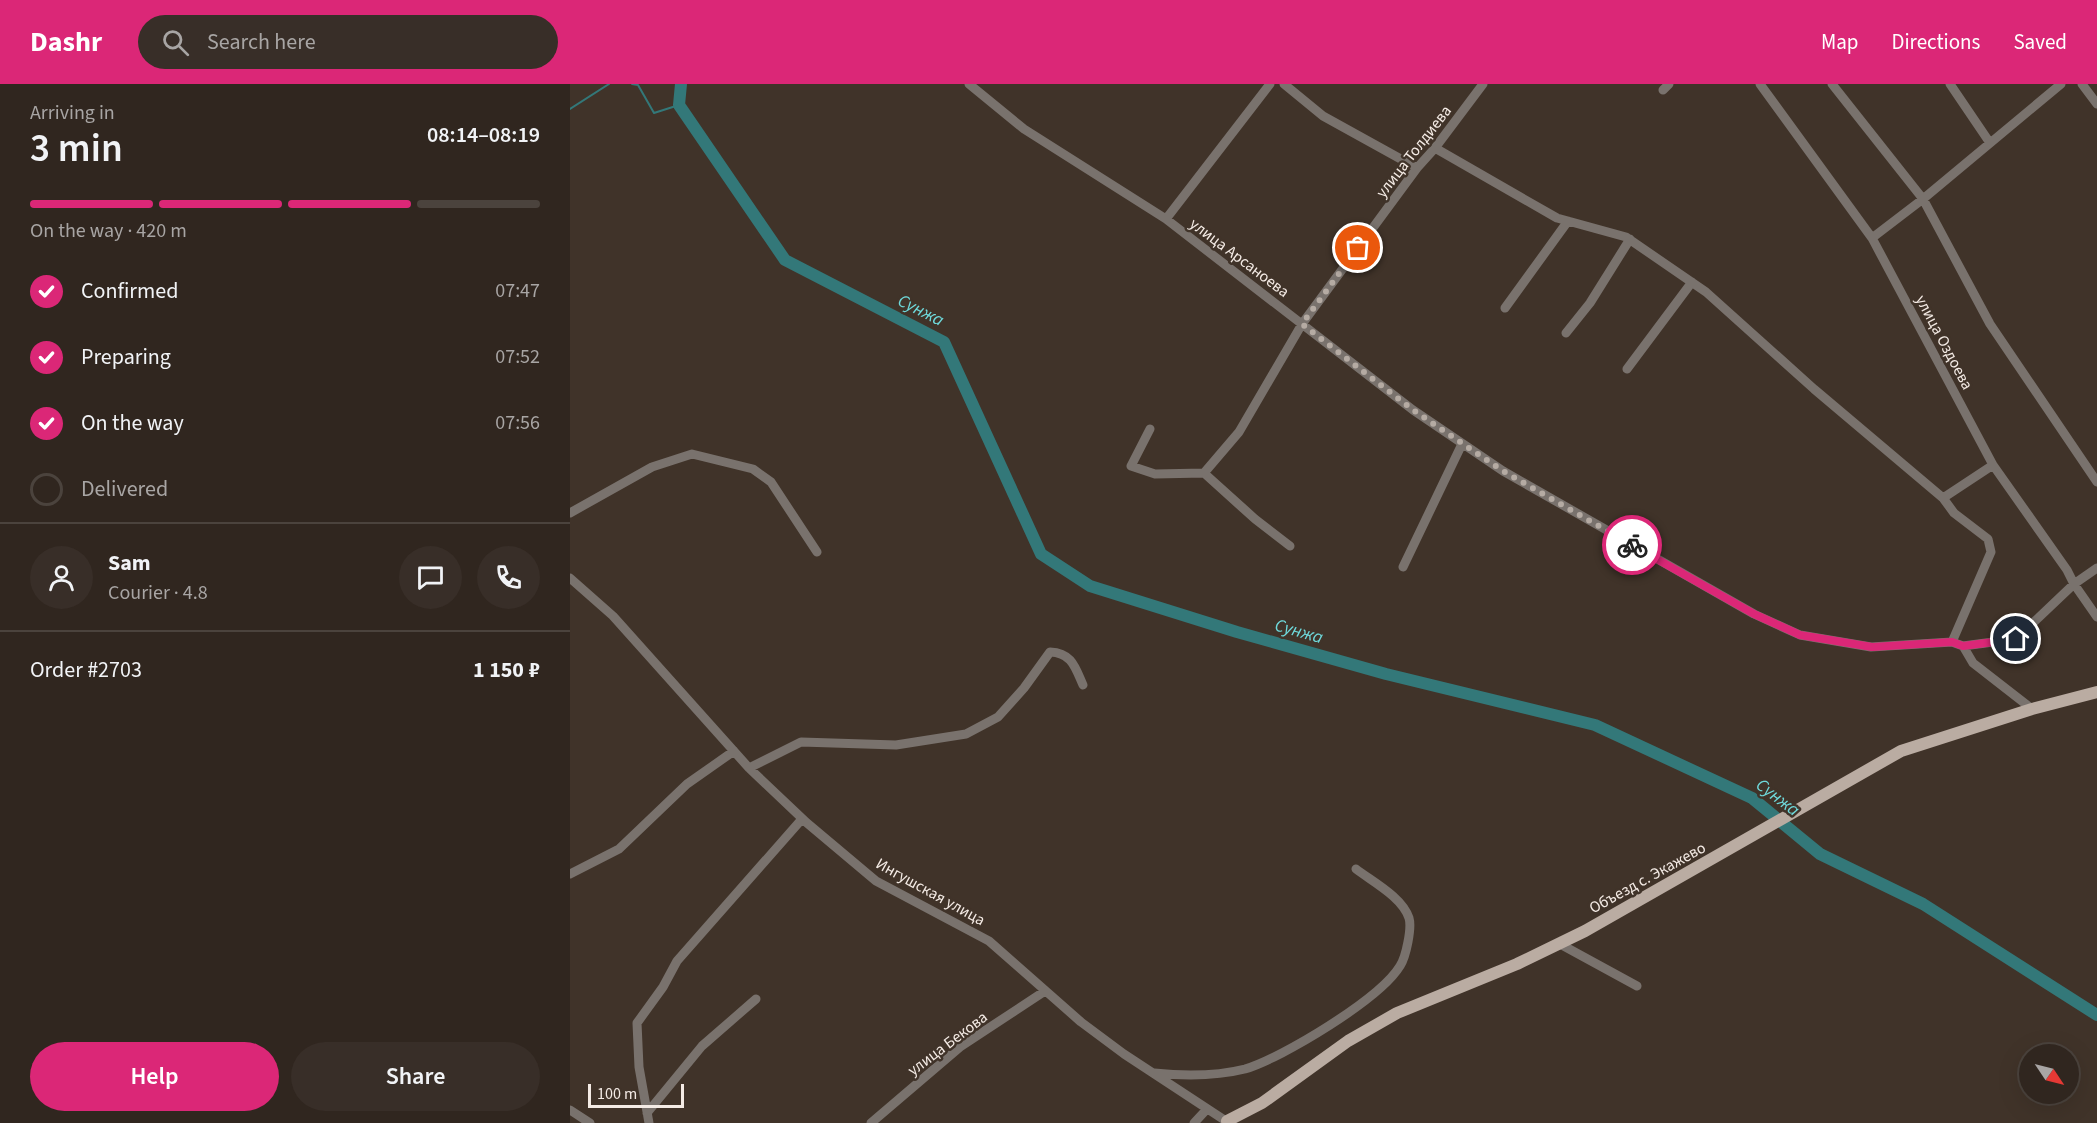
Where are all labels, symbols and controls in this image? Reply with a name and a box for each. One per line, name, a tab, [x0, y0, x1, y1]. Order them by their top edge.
search box	[138, 15, 558, 69]
text: Dashr	[30, 22, 102, 62]
icon: search	[159, 26, 192, 59]
text: Search here	[207, 26, 316, 58]
text: Map	[1821, 27, 1859, 57]
text: Directions	[1892, 27, 1980, 57]
text: Saved	[2013, 27, 2067, 57]
text: Arriving in	[30, 99, 115, 127]
street label: улица Толдиева	[1371, 101, 1457, 202]
text: 08:14–08:19	[427, 119, 540, 151]
text: 3 min	[30, 121, 123, 177]
street label: улица Арсаноева	[1185, 213, 1294, 303]
text: On the way · 420 m	[30, 217, 187, 245]
pin	[1332, 222, 1383, 273]
icon: bag	[1341, 231, 1374, 264]
icon: check	[30, 275, 63, 308]
text: Confirmed	[81, 275, 178, 307]
text: 07:47	[495, 277, 540, 305]
water label: Сунжа	[893, 288, 949, 333]
street label: улица Оздоева	[1910, 291, 1978, 394]
icon: check	[30, 341, 63, 374]
text: Preparing	[81, 341, 171, 373]
text: 07:52	[495, 343, 540, 371]
icon: check	[30, 407, 63, 440]
text: On the way	[81, 407, 184, 439]
text: 07:56	[495, 409, 540, 437]
text: Delivered	[81, 473, 168, 505]
courier	[1602, 515, 1662, 575]
icon: bike	[1616, 529, 1649, 562]
button: person	[30, 546, 93, 609]
button: chat	[399, 546, 462, 609]
button: phone	[477, 546, 540, 609]
text: Sam	[108, 547, 151, 579]
text: Courier · 4.8	[108, 579, 208, 607]
water label: Сунжа	[1272, 613, 1326, 650]
pin	[1990, 613, 2041, 664]
icon: home	[1999, 622, 2032, 655]
text: Order #2703	[30, 654, 142, 686]
text: 1 150 ₽	[473, 654, 540, 686]
water label: Сунжа	[1751, 773, 1805, 822]
street label: Объезд с. Экажево	[1585, 837, 1710, 919]
street label: Ингушская улица	[872, 853, 989, 931]
street label: улица Бекова	[903, 1006, 992, 1081]
button: Help	[30, 1042, 279, 1111]
button: Share	[291, 1042, 540, 1111]
north arrow	[2019, 1044, 2079, 1104]
map controls	[2019, 1044, 2079, 1104]
scale bar	[588, 1081, 684, 1108]
text: 100 m	[597, 1083, 637, 1105]

